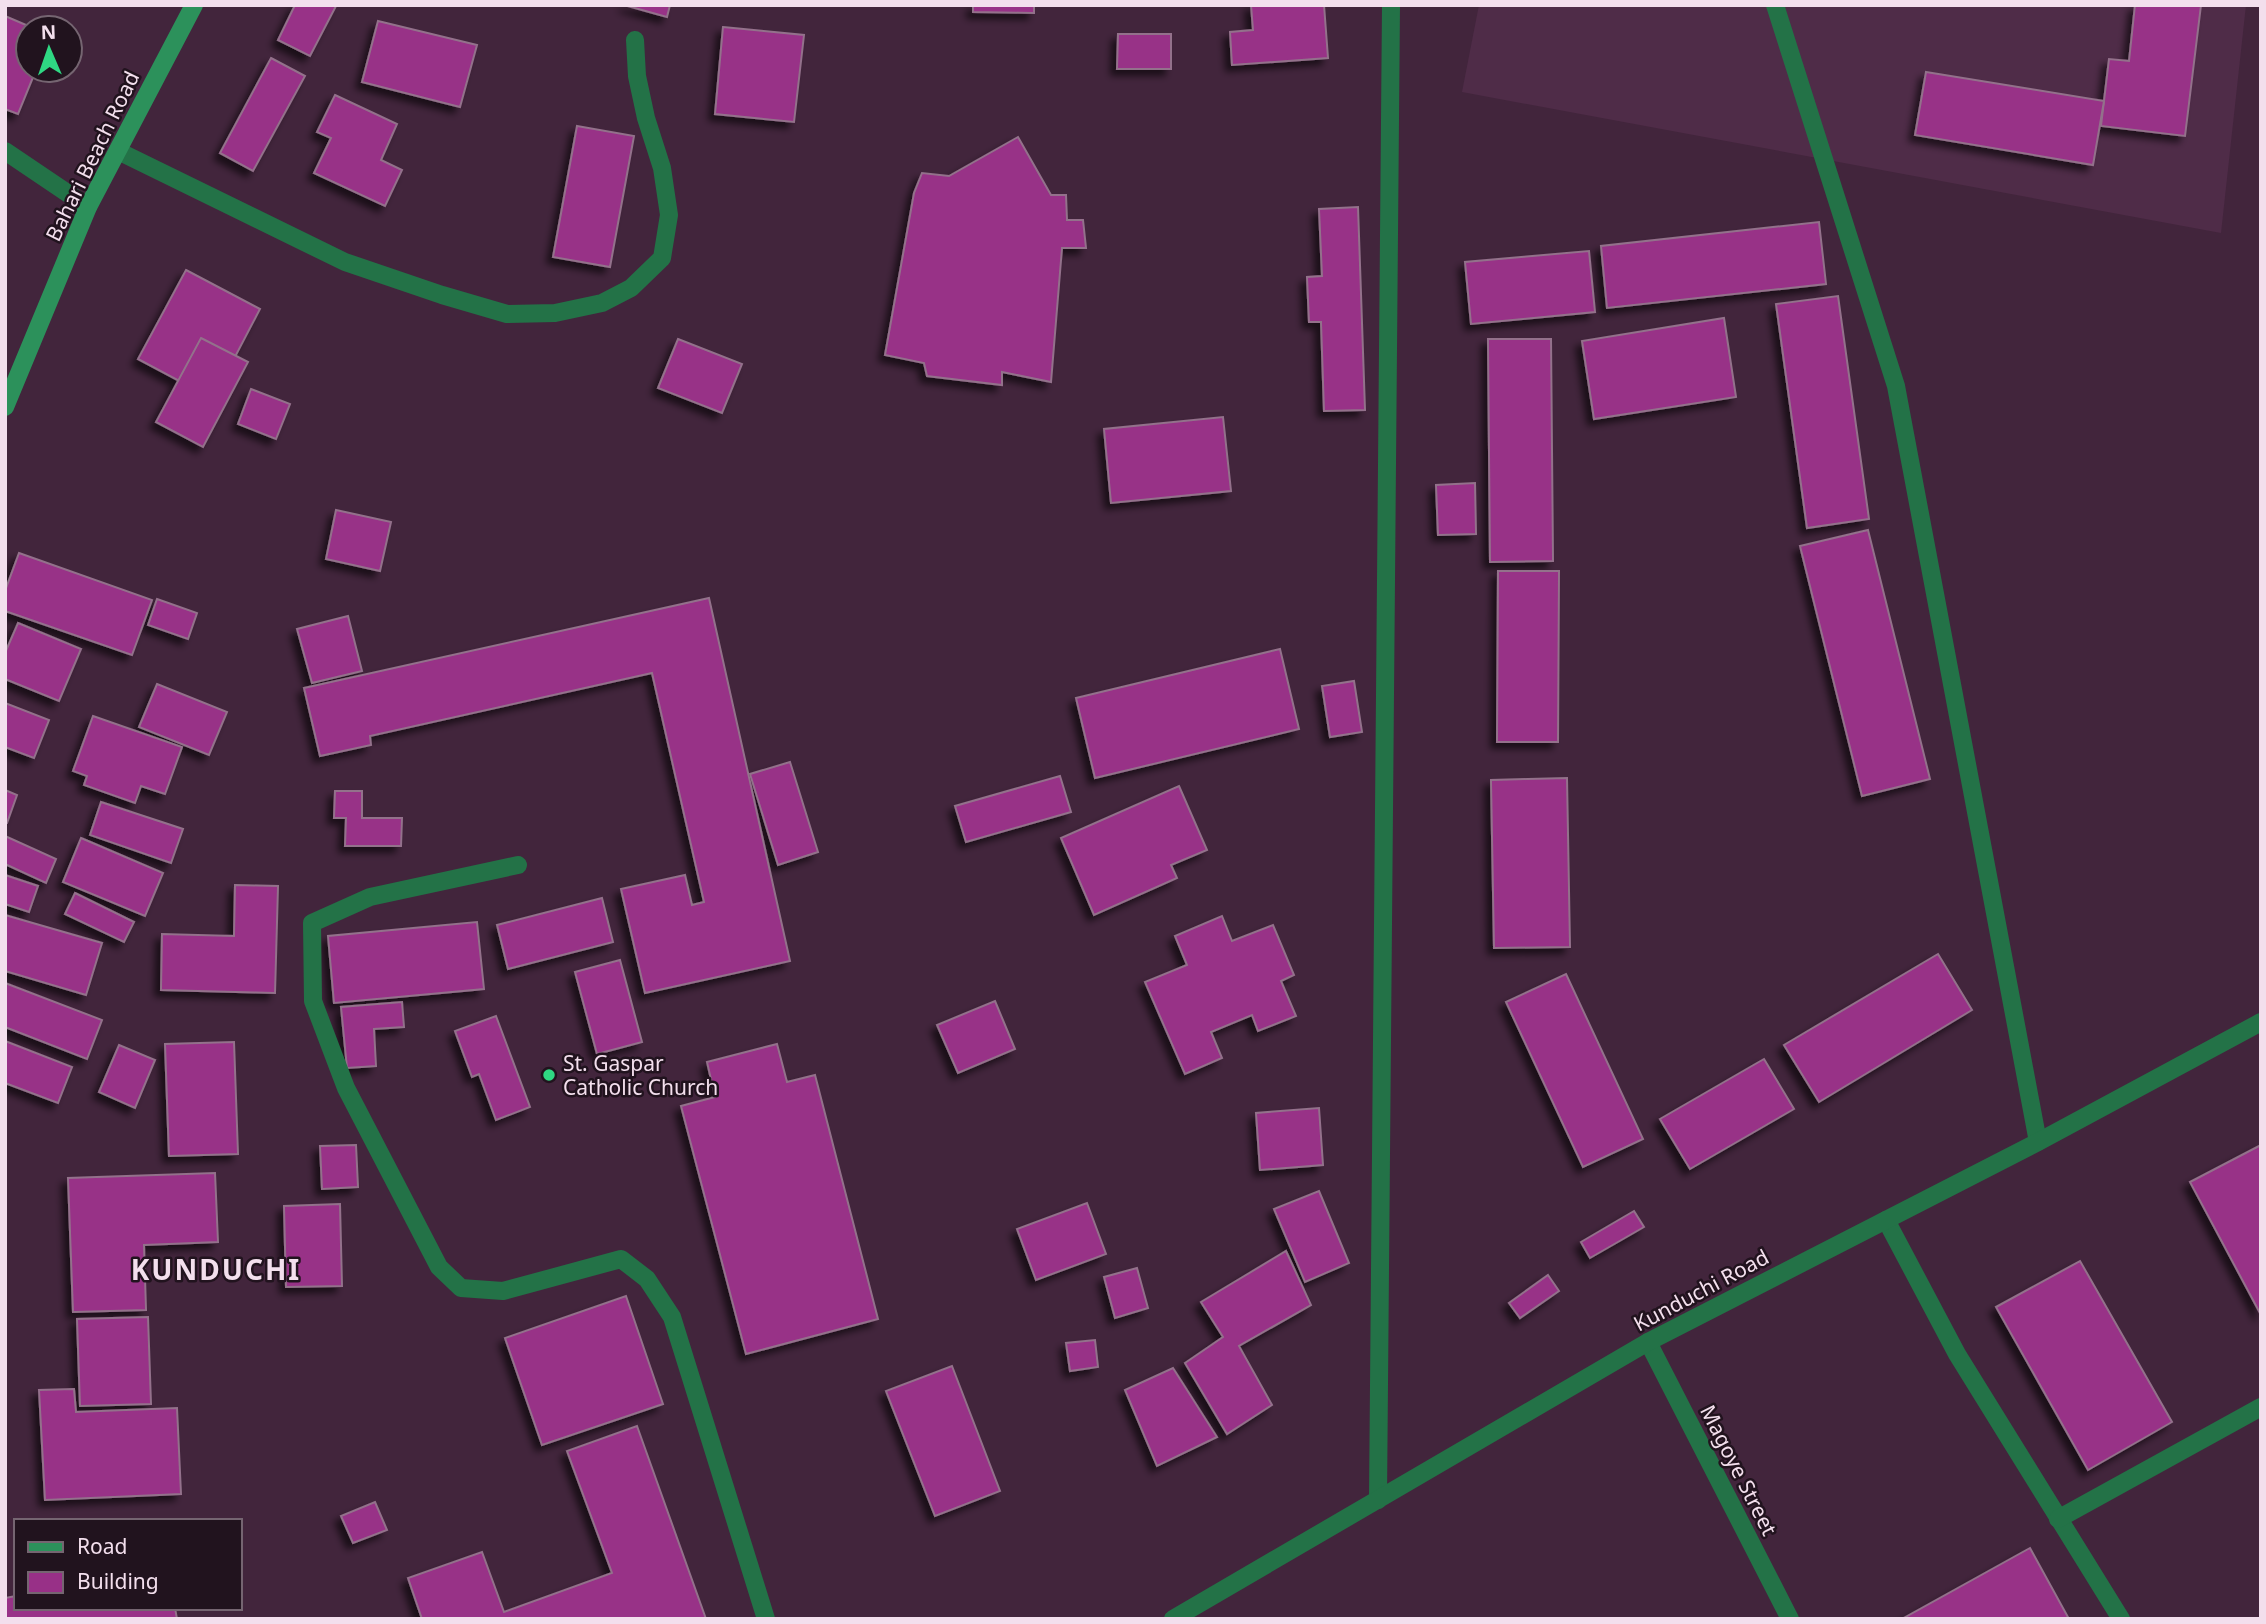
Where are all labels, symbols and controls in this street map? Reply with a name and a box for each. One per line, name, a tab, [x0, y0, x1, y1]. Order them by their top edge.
north arrow	[14, 14, 84, 84]
text: N	[40, 19, 57, 45]
street label: Bahari Beach Road	[39, 66, 145, 246]
place label: St. Gaspar Catholic Church	[563, 1049, 718, 1101]
marker: St. Gaspar Catholic Church	[541, 1067, 557, 1083]
street label: Kunduchi Road	[1629, 1243, 1773, 1337]
district label: KUNDUCHI	[131, 1250, 301, 1288]
street label: Magoye Street	[1694, 1400, 1784, 1540]
legend	[14, 1519, 242, 1610]
text: Road	[77, 1532, 127, 1560]
text: Building	[77, 1567, 159, 1595]

